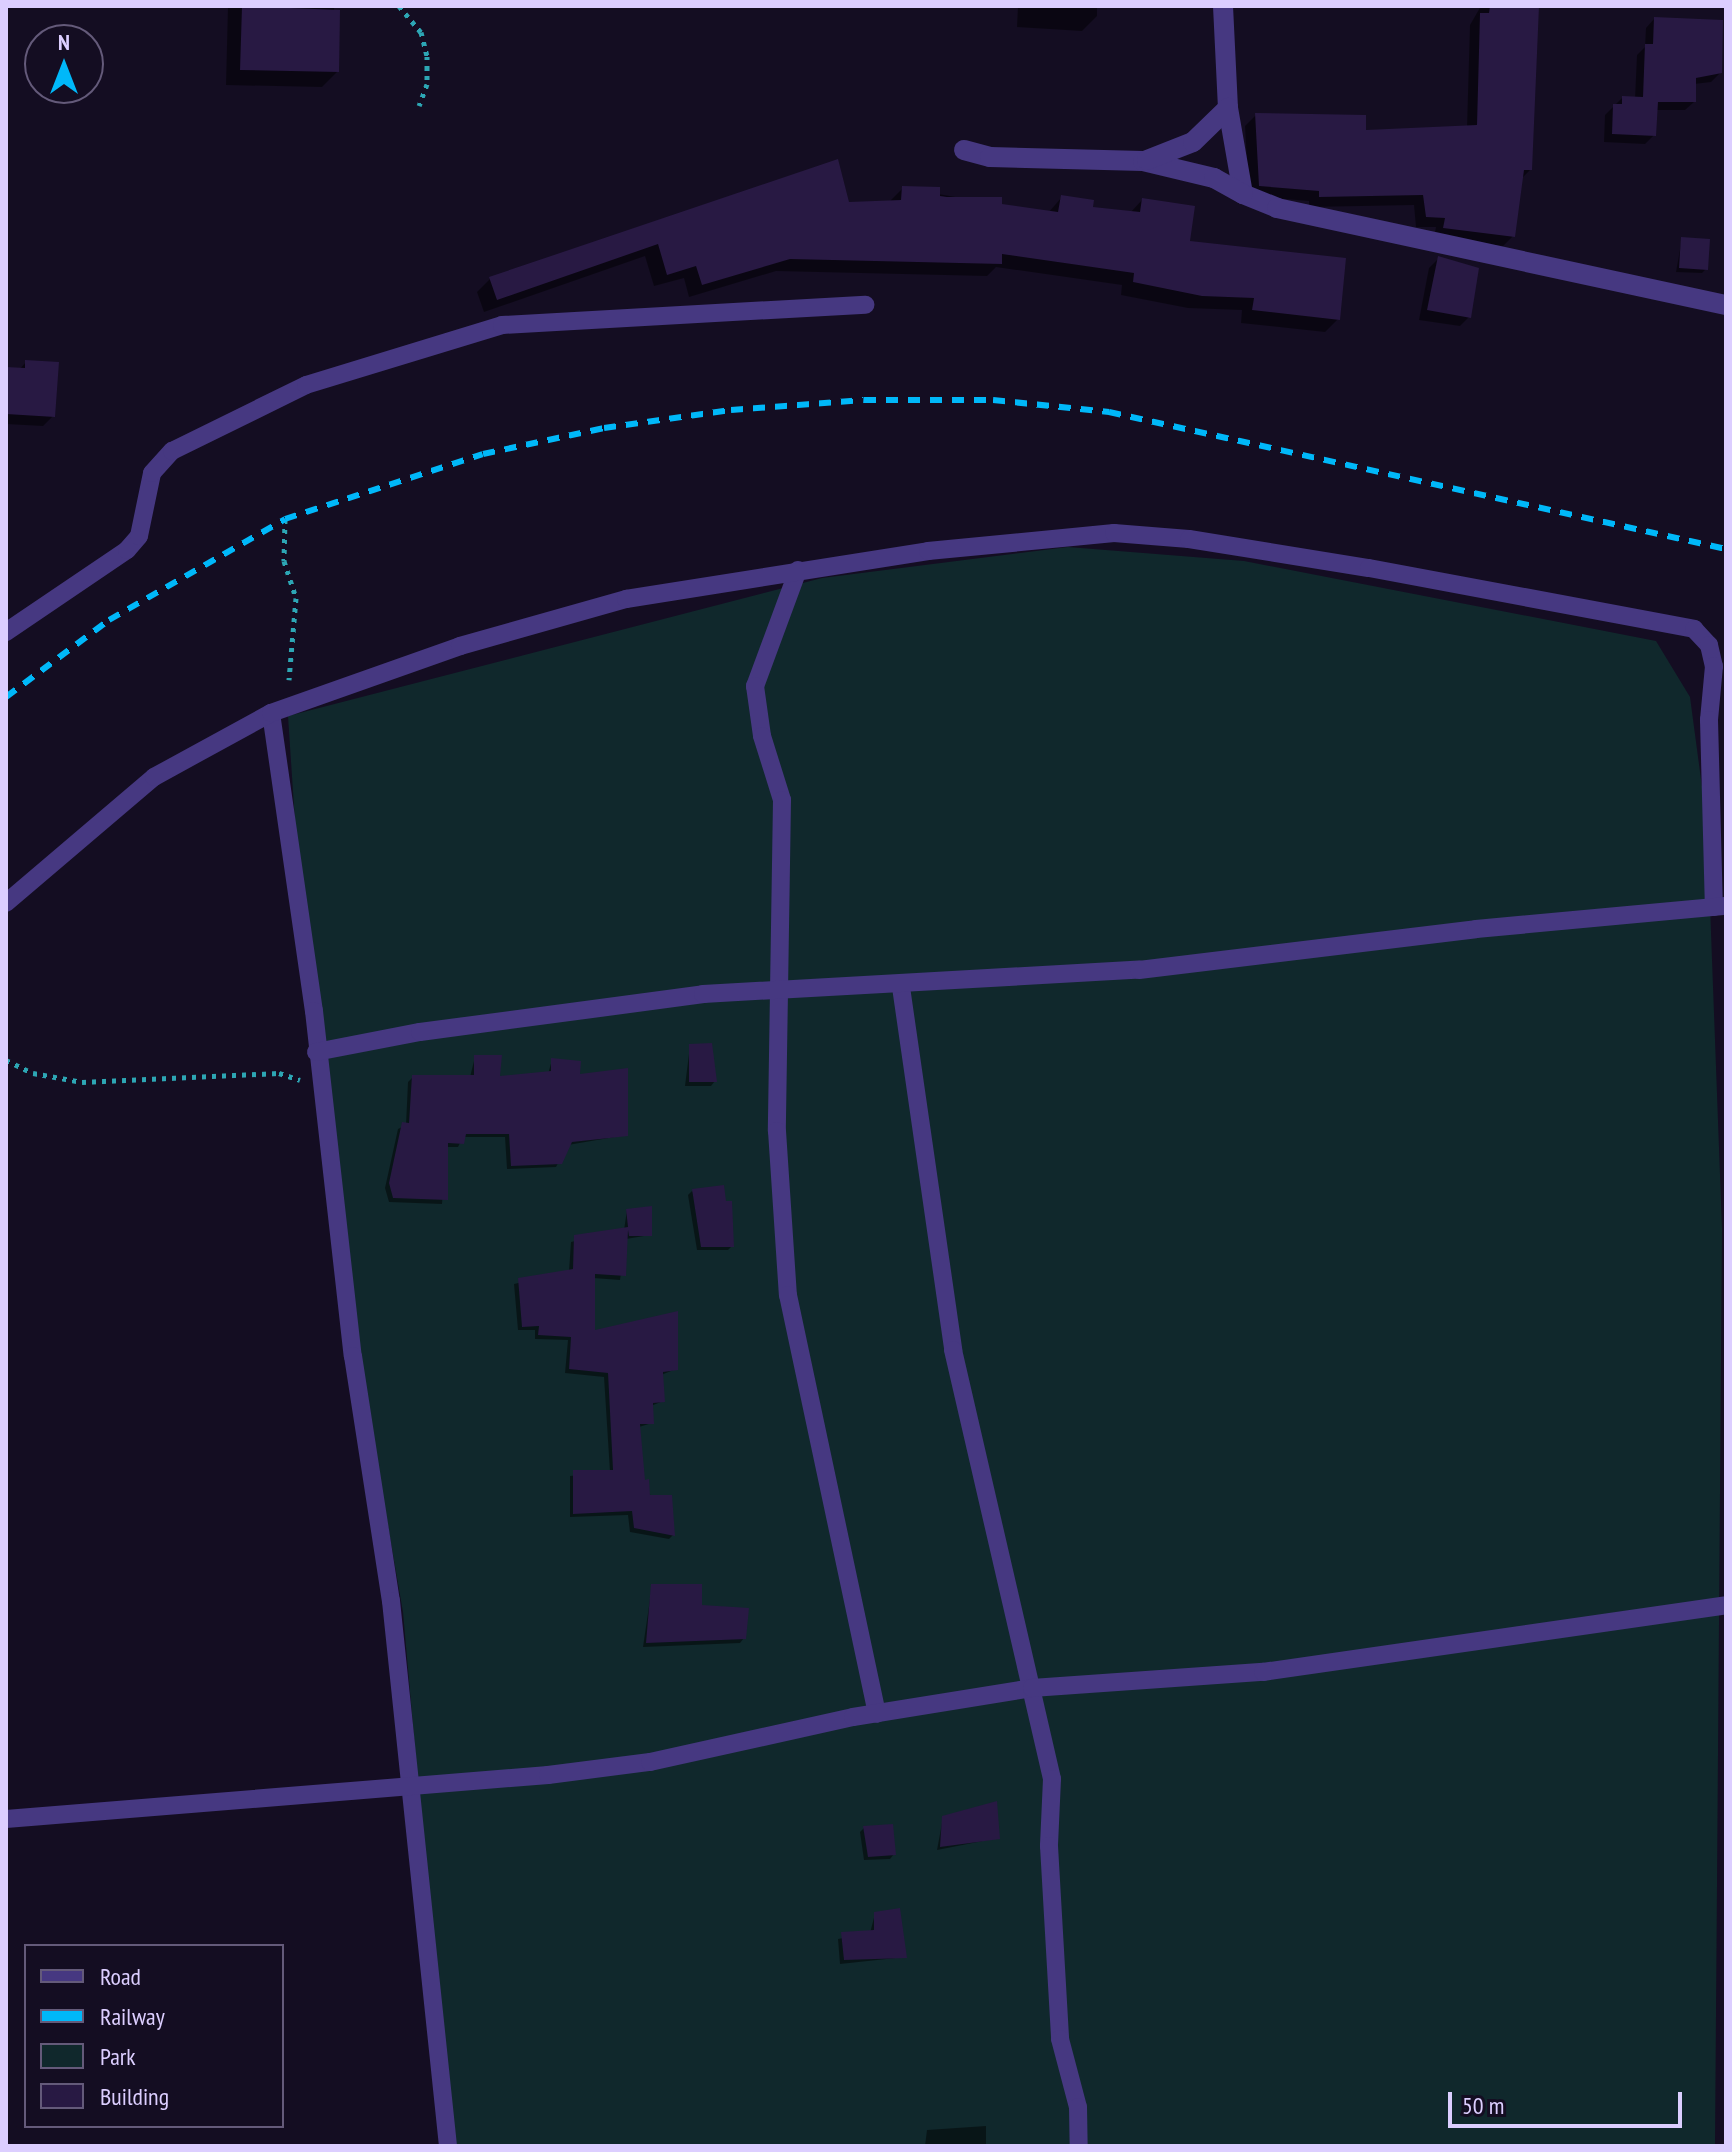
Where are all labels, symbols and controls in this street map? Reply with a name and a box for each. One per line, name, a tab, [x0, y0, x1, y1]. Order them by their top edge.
north arrow	[24, 24, 104, 104]
text: N	[58, 28, 70, 56]
legend	[24, 1944, 284, 2128]
text: Road	[100, 1961, 141, 1992]
text: Railway	[100, 2001, 165, 2032]
text: Park	[100, 2041, 136, 2072]
scale bar	[1452, 2076, 1686, 2126]
text: Building	[100, 2081, 169, 2112]
text: 50 m	[1462, 2090, 1504, 2121]

